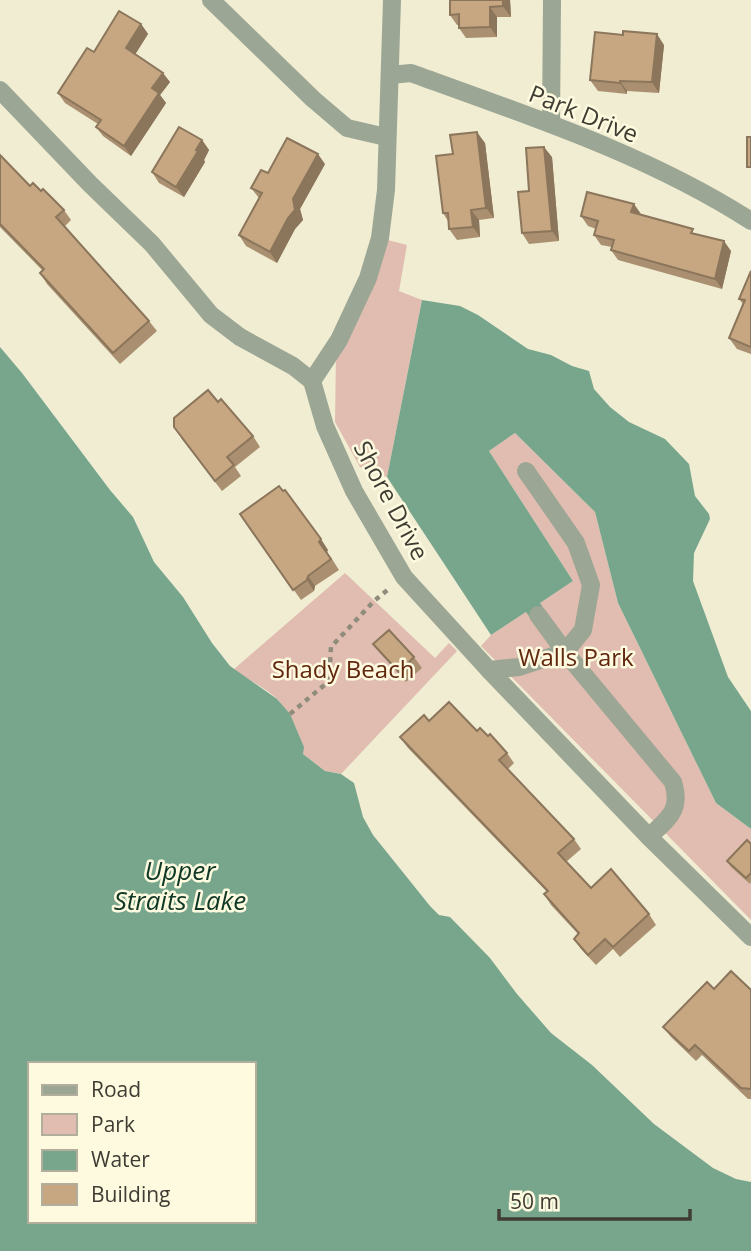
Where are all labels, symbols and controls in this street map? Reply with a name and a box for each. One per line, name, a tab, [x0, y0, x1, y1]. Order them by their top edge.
street label: Park Drive	[524, 76, 644, 150]
street label: Shore Drive	[347, 435, 437, 565]
park label: Walls Park	[518, 640, 634, 673]
park label: Shady Beach	[272, 652, 414, 685]
water label: Upper Straits Lake	[114, 852, 246, 918]
legend	[28, 1062, 256, 1223]
text: Road	[91, 1075, 141, 1103]
text: Park	[91, 1110, 135, 1138]
text: Water	[91, 1145, 150, 1173]
scale bar	[499, 1178, 690, 1222]
text: Building	[91, 1180, 170, 1208]
text: 50 m	[510, 1187, 559, 1215]

